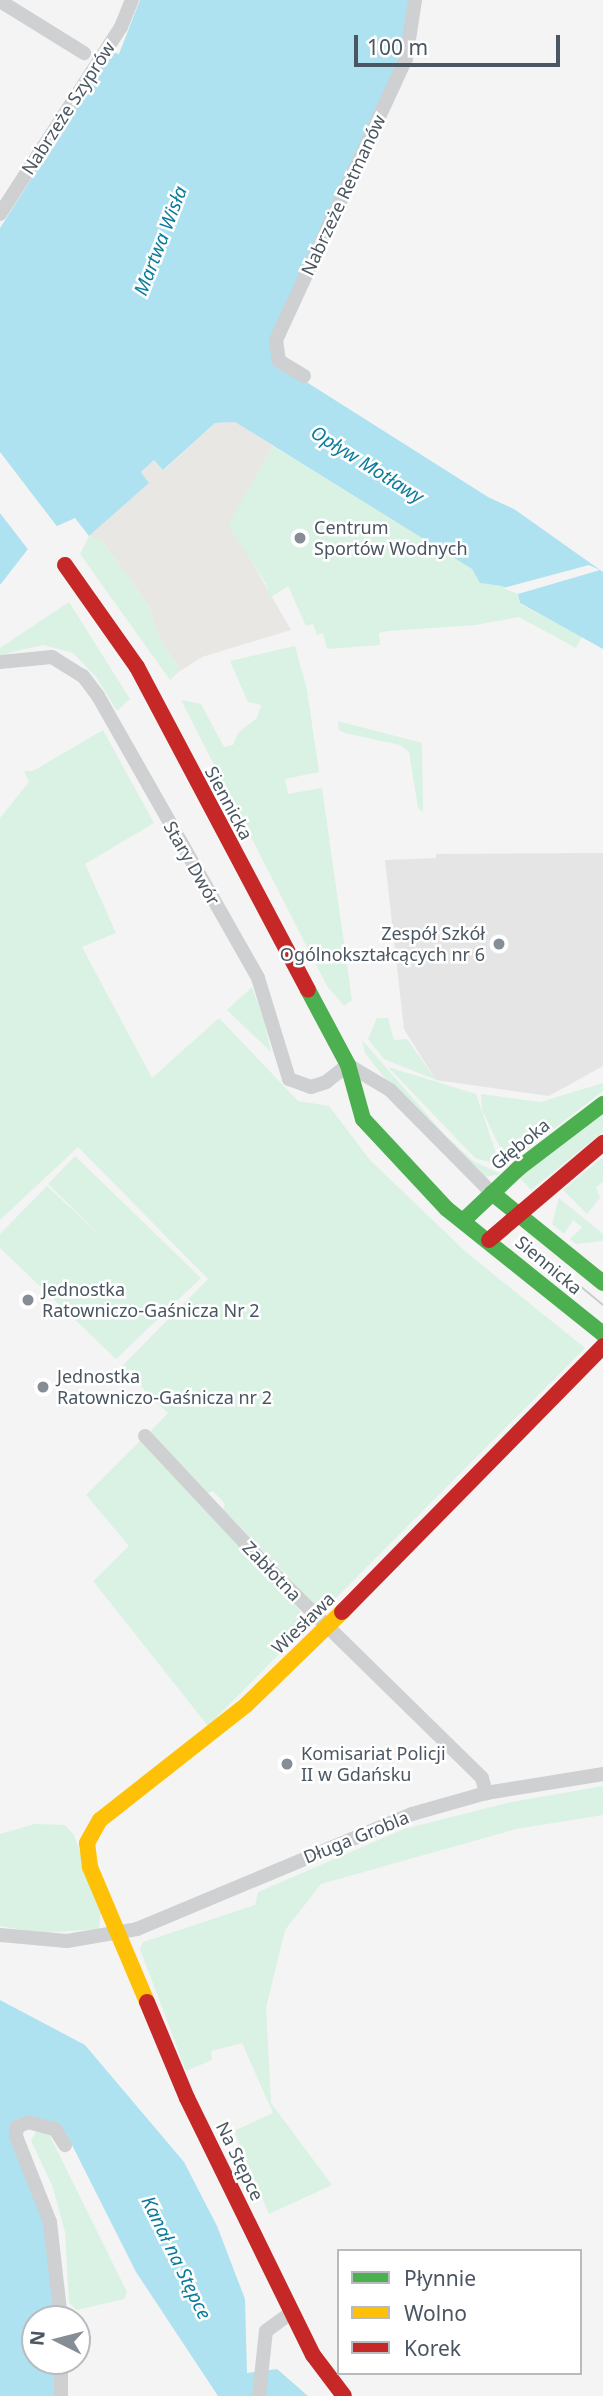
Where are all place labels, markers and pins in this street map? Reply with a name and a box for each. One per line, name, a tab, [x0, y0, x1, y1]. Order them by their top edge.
place label: Centrum Sportów Wodnych	[314, 517, 468, 560]
marker: Centrum Sportów Wodnych	[292, 530, 308, 546]
place label: Zespół Szkół Ogólnokształcących nr 6	[280, 923, 485, 965]
marker: Zespół Szkół Ogólnokształcących nr 6	[491, 936, 507, 952]
place label: Jednostka Ratowniczo-Gaśnicza Nr 2	[42, 1279, 260, 1322]
marker: Jednostka Ratowniczo-Gaśnicza Nr 2	[20, 1292, 36, 1308]
place label: Jednostka Ratowniczo-Gaśnicza nr 2	[57, 1366, 272, 1408]
marker: Jednostka Ratowniczo-Gaśnicza nr 2	[35, 1379, 51, 1395]
place label: Komisariat Policji II w Gdańsku	[301, 1743, 446, 1786]
marker: Komisariat Policji II w Gdańsku	[279, 1756, 295, 1772]

